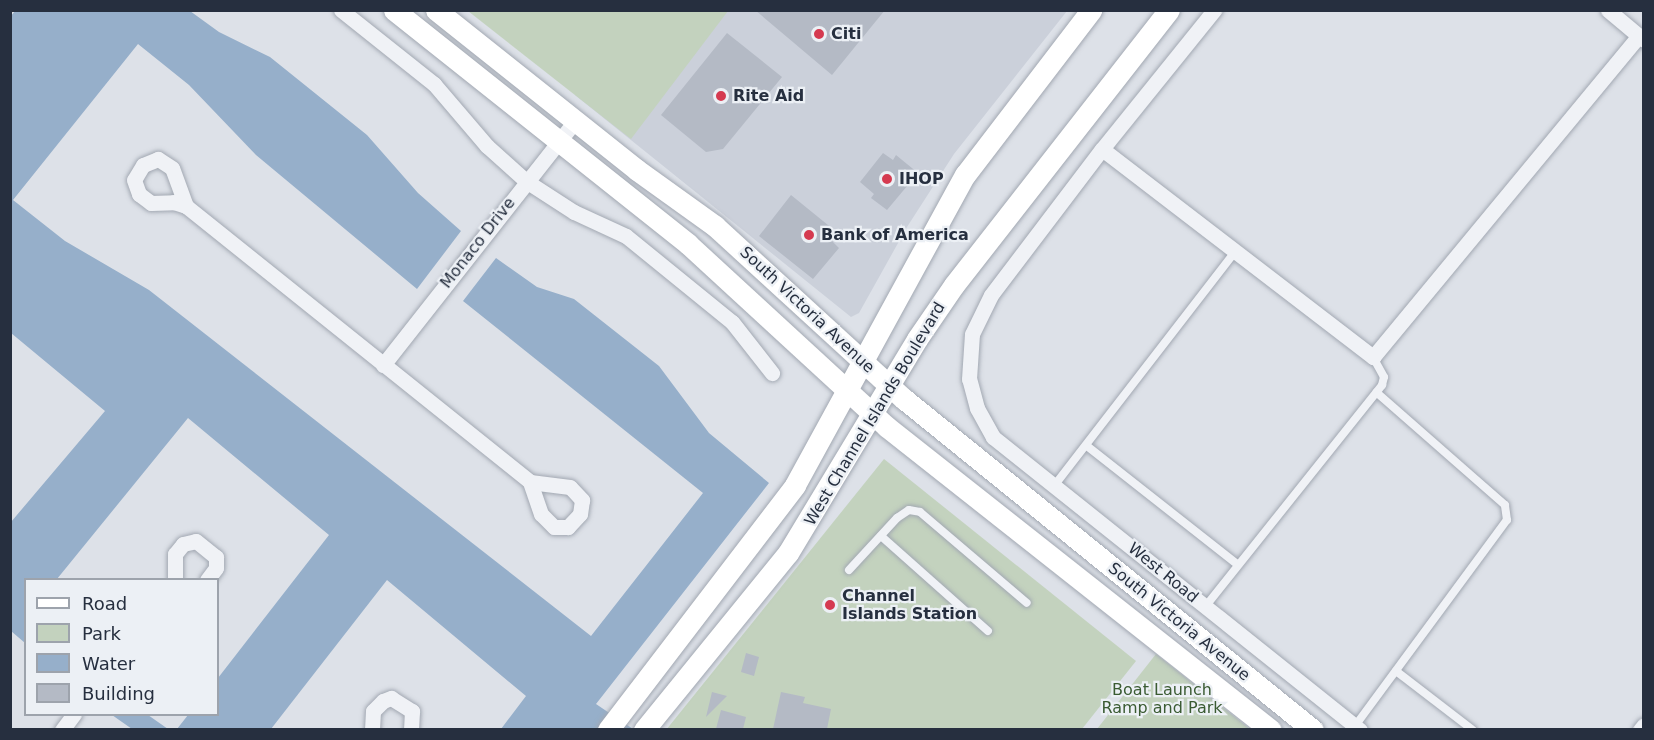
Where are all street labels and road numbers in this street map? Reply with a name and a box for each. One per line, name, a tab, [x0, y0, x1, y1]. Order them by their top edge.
street label: Monaco Drive	[437, 194, 519, 292]
street label: South Victoria Avenue	[736, 243, 878, 377]
street label: West Channel Islands Boulevard	[801, 299, 949, 529]
street label: West Road	[1124, 539, 1202, 607]
street label: South Victoria Avenue	[1104, 559, 1254, 685]

